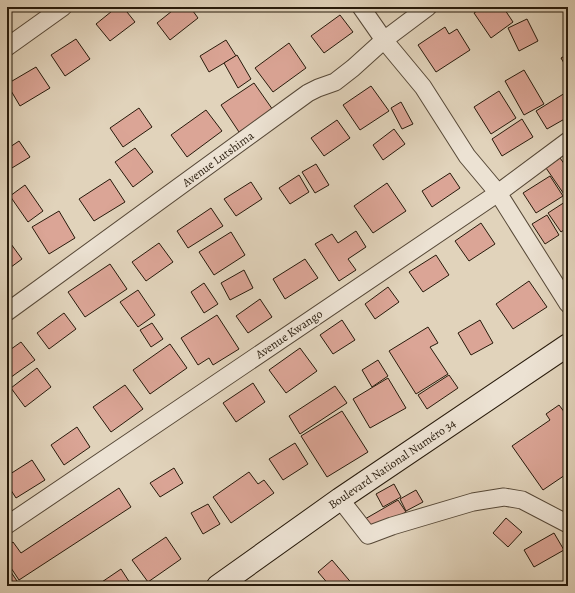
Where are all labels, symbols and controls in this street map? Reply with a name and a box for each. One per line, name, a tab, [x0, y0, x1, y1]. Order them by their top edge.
street label: Avenue Lutshima	[178, 127, 257, 191]
street label: Avenue Kwango	[251, 306, 326, 363]
street label: Boulevard National Numéro 34	[325, 415, 459, 513]

